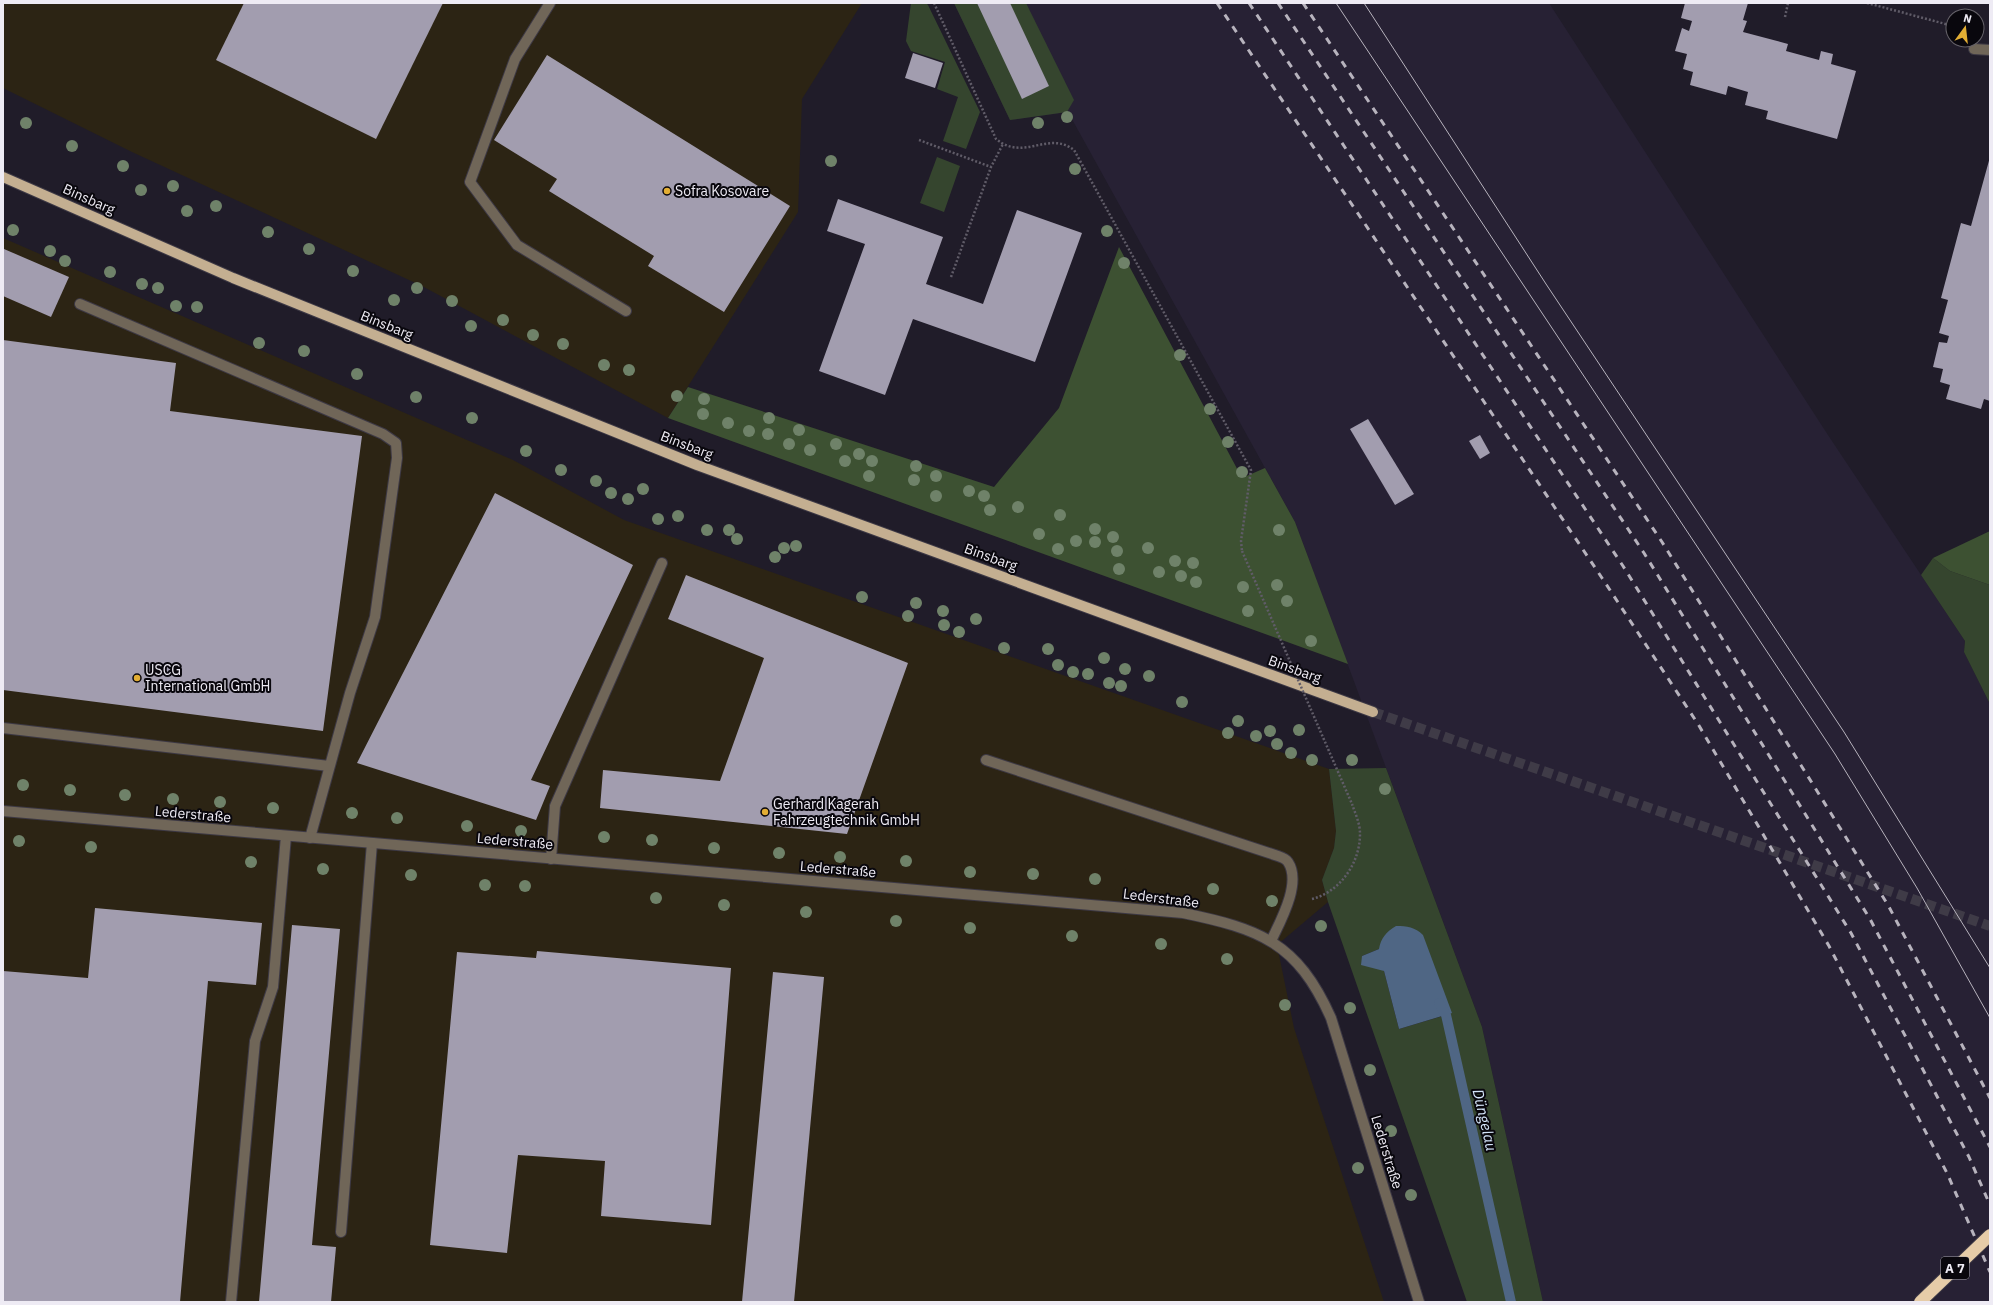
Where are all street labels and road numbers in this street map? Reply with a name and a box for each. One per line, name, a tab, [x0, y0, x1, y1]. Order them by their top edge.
street label: Binsbarg	[60, 180, 118, 219]
street label: Binsbarg	[358, 306, 417, 344]
street label: Binsbarg	[658, 427, 717, 464]
street label: Binsbarg	[962, 539, 1021, 575]
street label: Binsbarg	[1266, 651, 1325, 687]
street label: Lederstraße	[154, 802, 232, 826]
street label: Lederstraße	[476, 829, 554, 853]
street label: Lederstraße	[799, 857, 877, 881]
street label: Lederstraße	[1122, 884, 1200, 912]
street label: Lederstraße	[1367, 1113, 1407, 1191]
road number: A 7	[1941, 1257, 1969, 1279]

